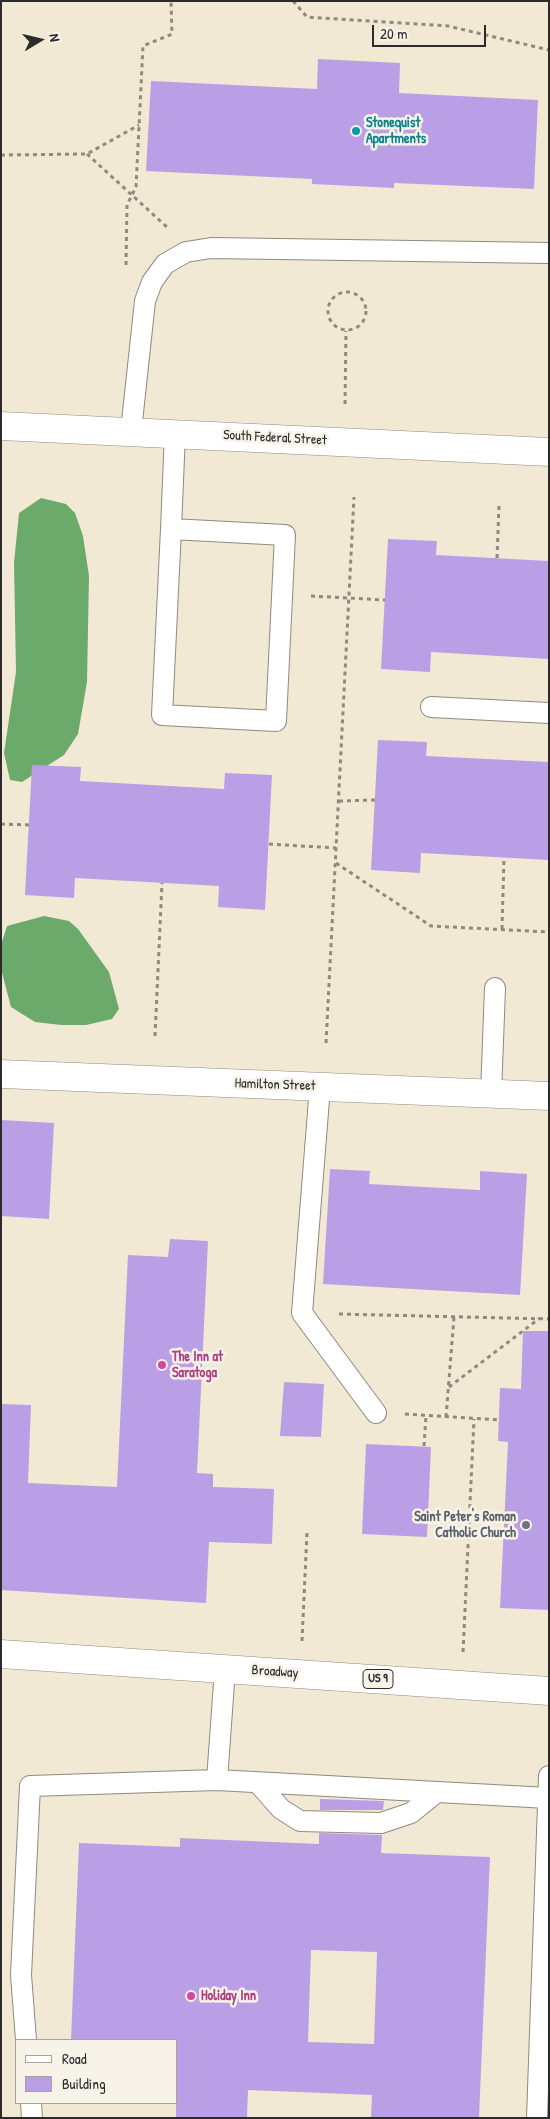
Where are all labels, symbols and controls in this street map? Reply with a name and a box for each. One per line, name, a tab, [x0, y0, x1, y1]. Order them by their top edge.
north arrow	[15, 15, 65, 65]
scale bar	[375, 15, 489, 47]
text: 20 m	[380, 23, 407, 44]
text: N	[45, 32, 65, 43]
place label: Stonequist Apartments	[366, 115, 426, 148]
marker: Stonequist Apartments	[350, 125, 362, 137]
street label: South Federal Street	[223, 427, 327, 449]
street label: Hamilton Street	[234, 1075, 316, 1095]
place label: The Inn at Saratoga	[172, 1349, 223, 1381]
marker: The Inn at Saratoga	[156, 1359, 168, 1371]
place label: Saint Peter's Roman Catholic Church	[414, 1509, 516, 1541]
marker: Saint Peter's Roman Catholic Church	[520, 1519, 532, 1531]
street label: Broadway	[251, 1662, 299, 1682]
road number: US 9	[363, 1670, 393, 1688]
place label: Holiday Inn	[201, 1988, 256, 2004]
marker: Holiday Inn	[185, 1990, 197, 2002]
legend	[15, 2039, 178, 2104]
text: Road	[62, 2048, 87, 2069]
text: Building	[62, 2073, 106, 2094]

